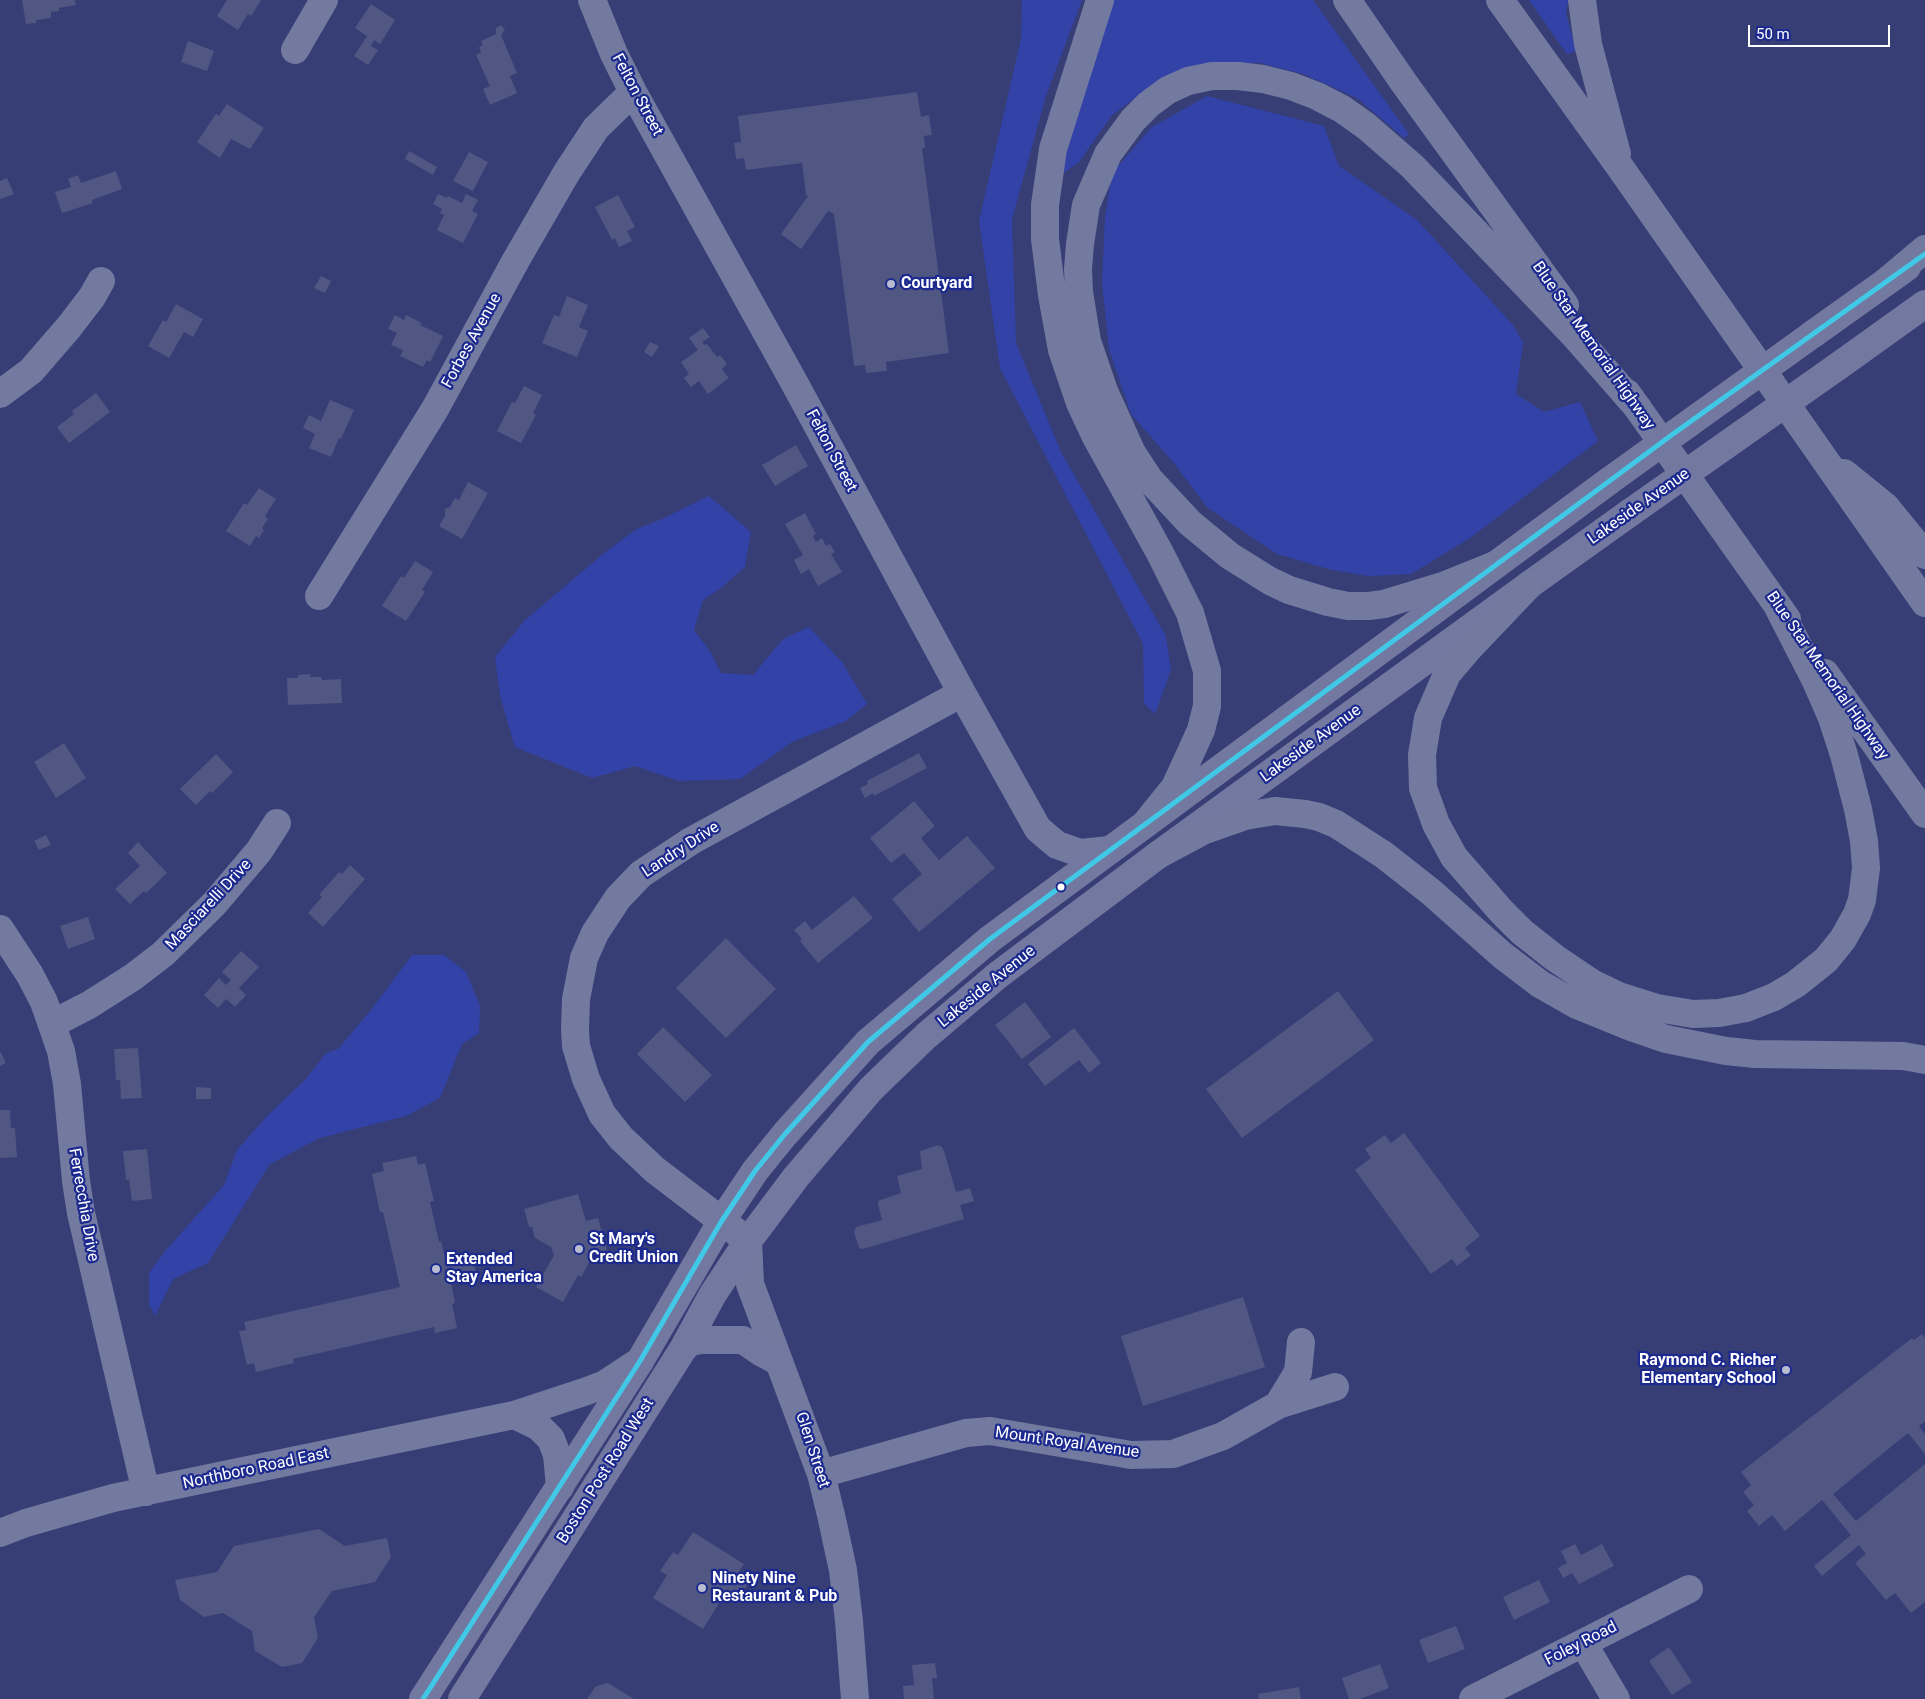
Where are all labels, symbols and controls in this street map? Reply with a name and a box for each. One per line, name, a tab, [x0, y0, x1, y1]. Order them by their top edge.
scale bar	[1750, 15, 1892, 47]
text: 50 m	[1756, 25, 1790, 43]
street label: Felton Street	[607, 51, 667, 139]
street label: Blue Star Memorial Highway	[1528, 258, 1658, 434]
place label: Courtyard	[901, 274, 972, 294]
marker: Courtyard	[885, 278, 897, 290]
street label: Forbes Avenue	[438, 290, 506, 392]
street label: Felton Street	[801, 407, 861, 495]
street label: Lakeside Avenue	[1584, 465, 1694, 549]
street label: Blue Star Memorial Highway	[1762, 588, 1892, 764]
street label: Lakeside Avenue	[1257, 701, 1365, 787]
street label: Landry Drive	[639, 818, 723, 882]
street label: Masciarelli Drive	[162, 856, 256, 954]
unlabelled marker	[1056, 882, 1066, 892]
street label: Lakeside Avenue	[934, 942, 1040, 1032]
street label: Ferrecchia Drive	[64, 1147, 102, 1263]
place label: St Mary's Credit Union	[589, 1230, 678, 1268]
marker: St Mary's Credit Union	[573, 1243, 585, 1255]
place label: Extended Stay America	[446, 1250, 542, 1288]
marker: Extended Stay America	[430, 1263, 442, 1275]
place label: Raymond C. Richer Elementary School	[1639, 1351, 1776, 1389]
marker: Raymond C. Richer Elementary School	[1780, 1364, 1792, 1376]
street label: Boston Post Road West	[553, 1395, 659, 1547]
street label: Glen Street	[791, 1410, 833, 1490]
street label: Mount Royal Avenue	[994, 1423, 1140, 1463]
street label: Northboro Road East	[181, 1444, 331, 1494]
place label: Ninety Nine Restaurant & Pub	[712, 1569, 837, 1607]
marker: Ninety Nine Restaurant & Pub	[696, 1582, 708, 1594]
street label: Foley Road	[1542, 1618, 1620, 1670]

